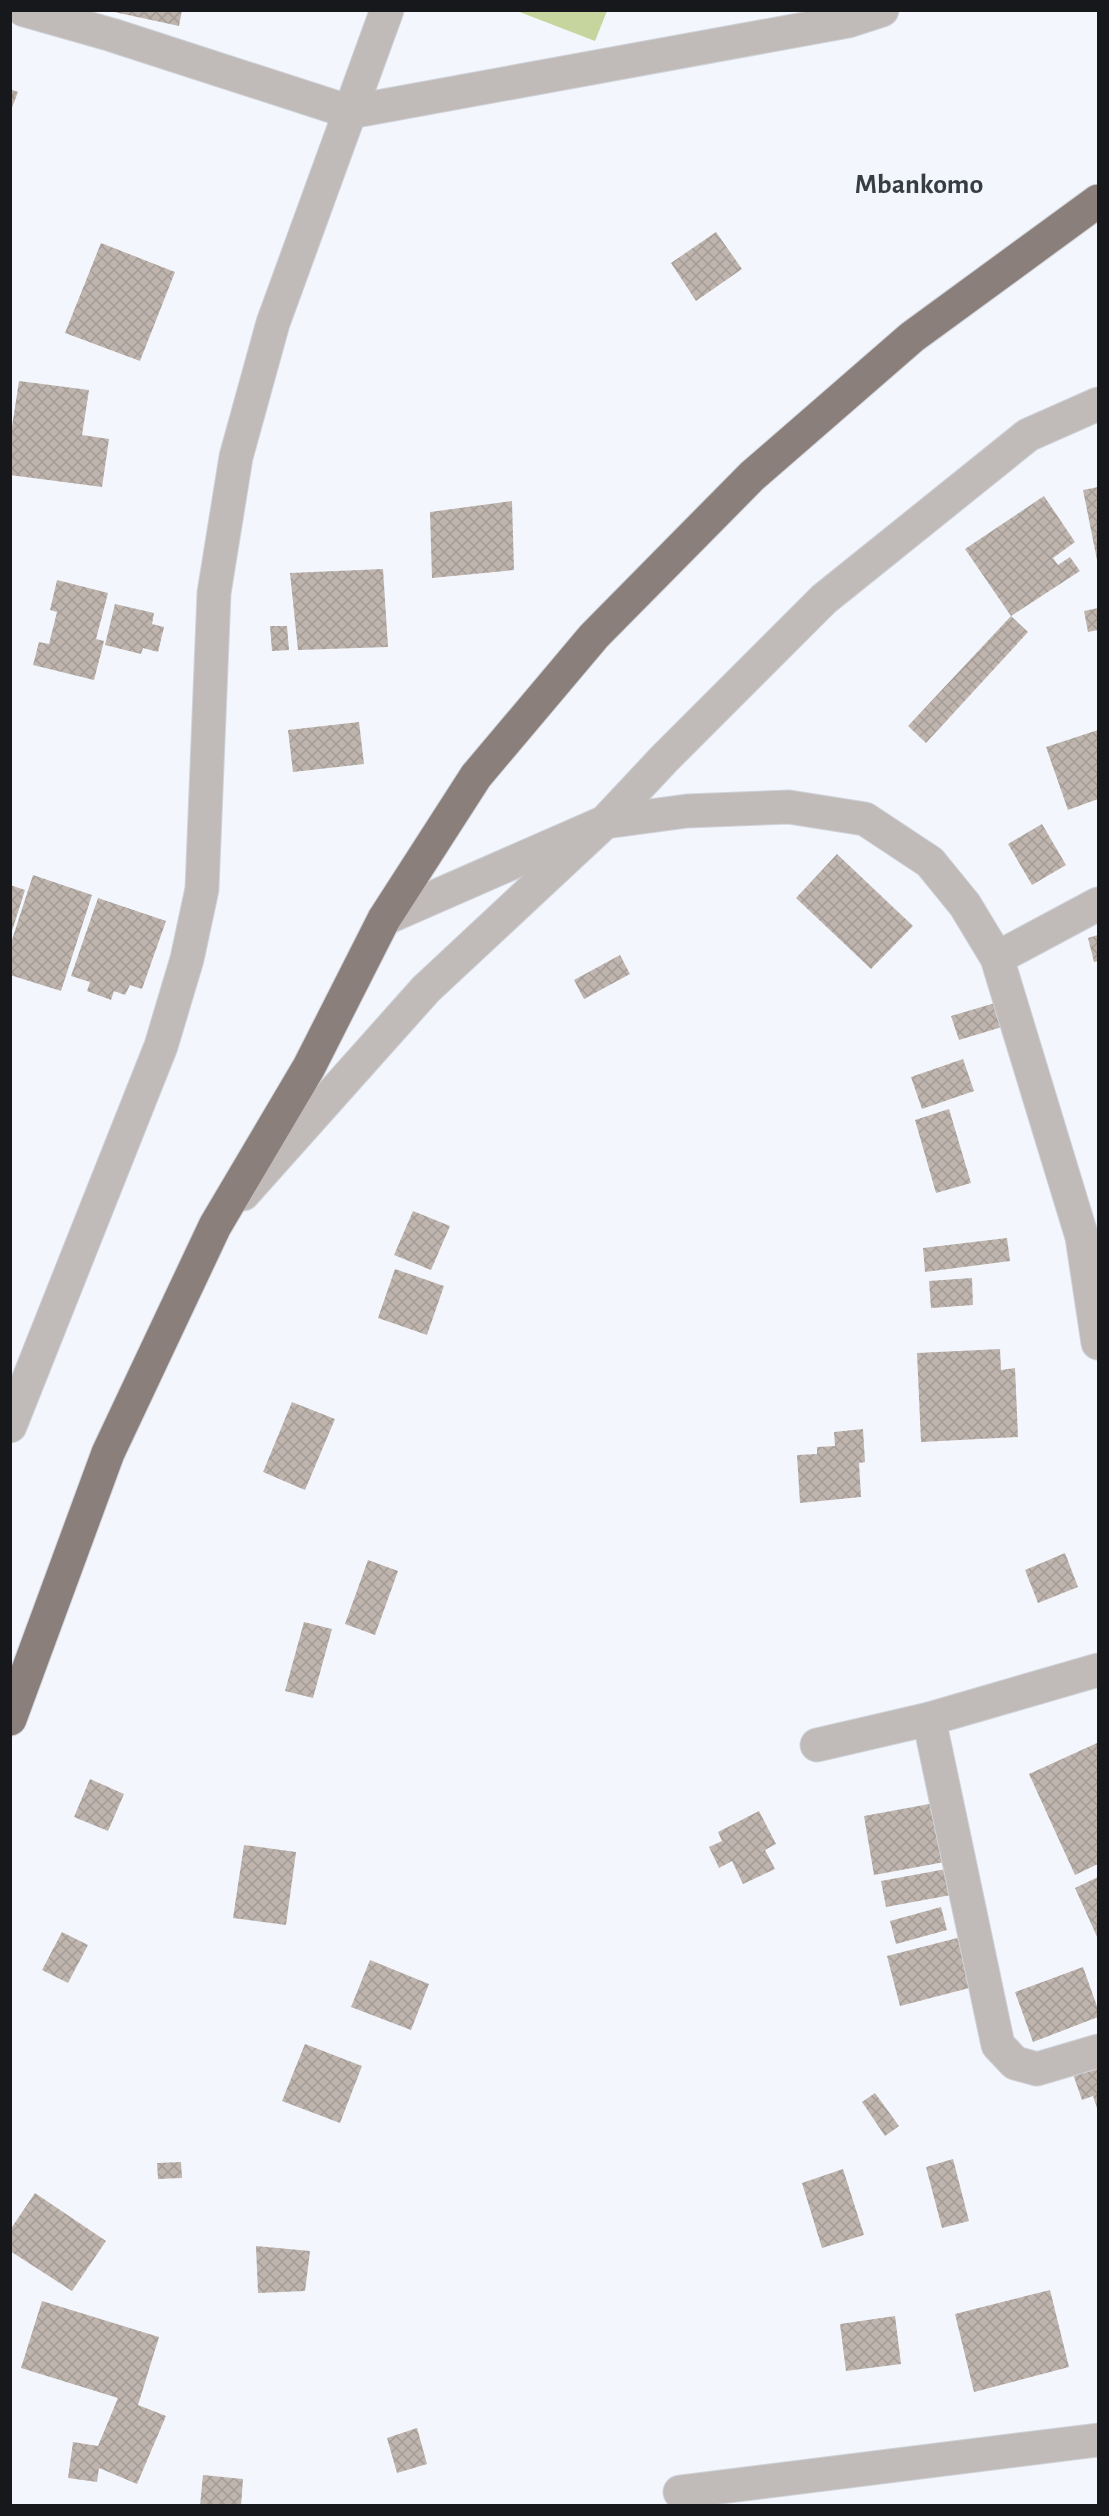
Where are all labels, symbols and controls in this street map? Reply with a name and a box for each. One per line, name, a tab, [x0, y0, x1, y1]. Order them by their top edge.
district label: Mbankomo	[855, 171, 983, 199]

